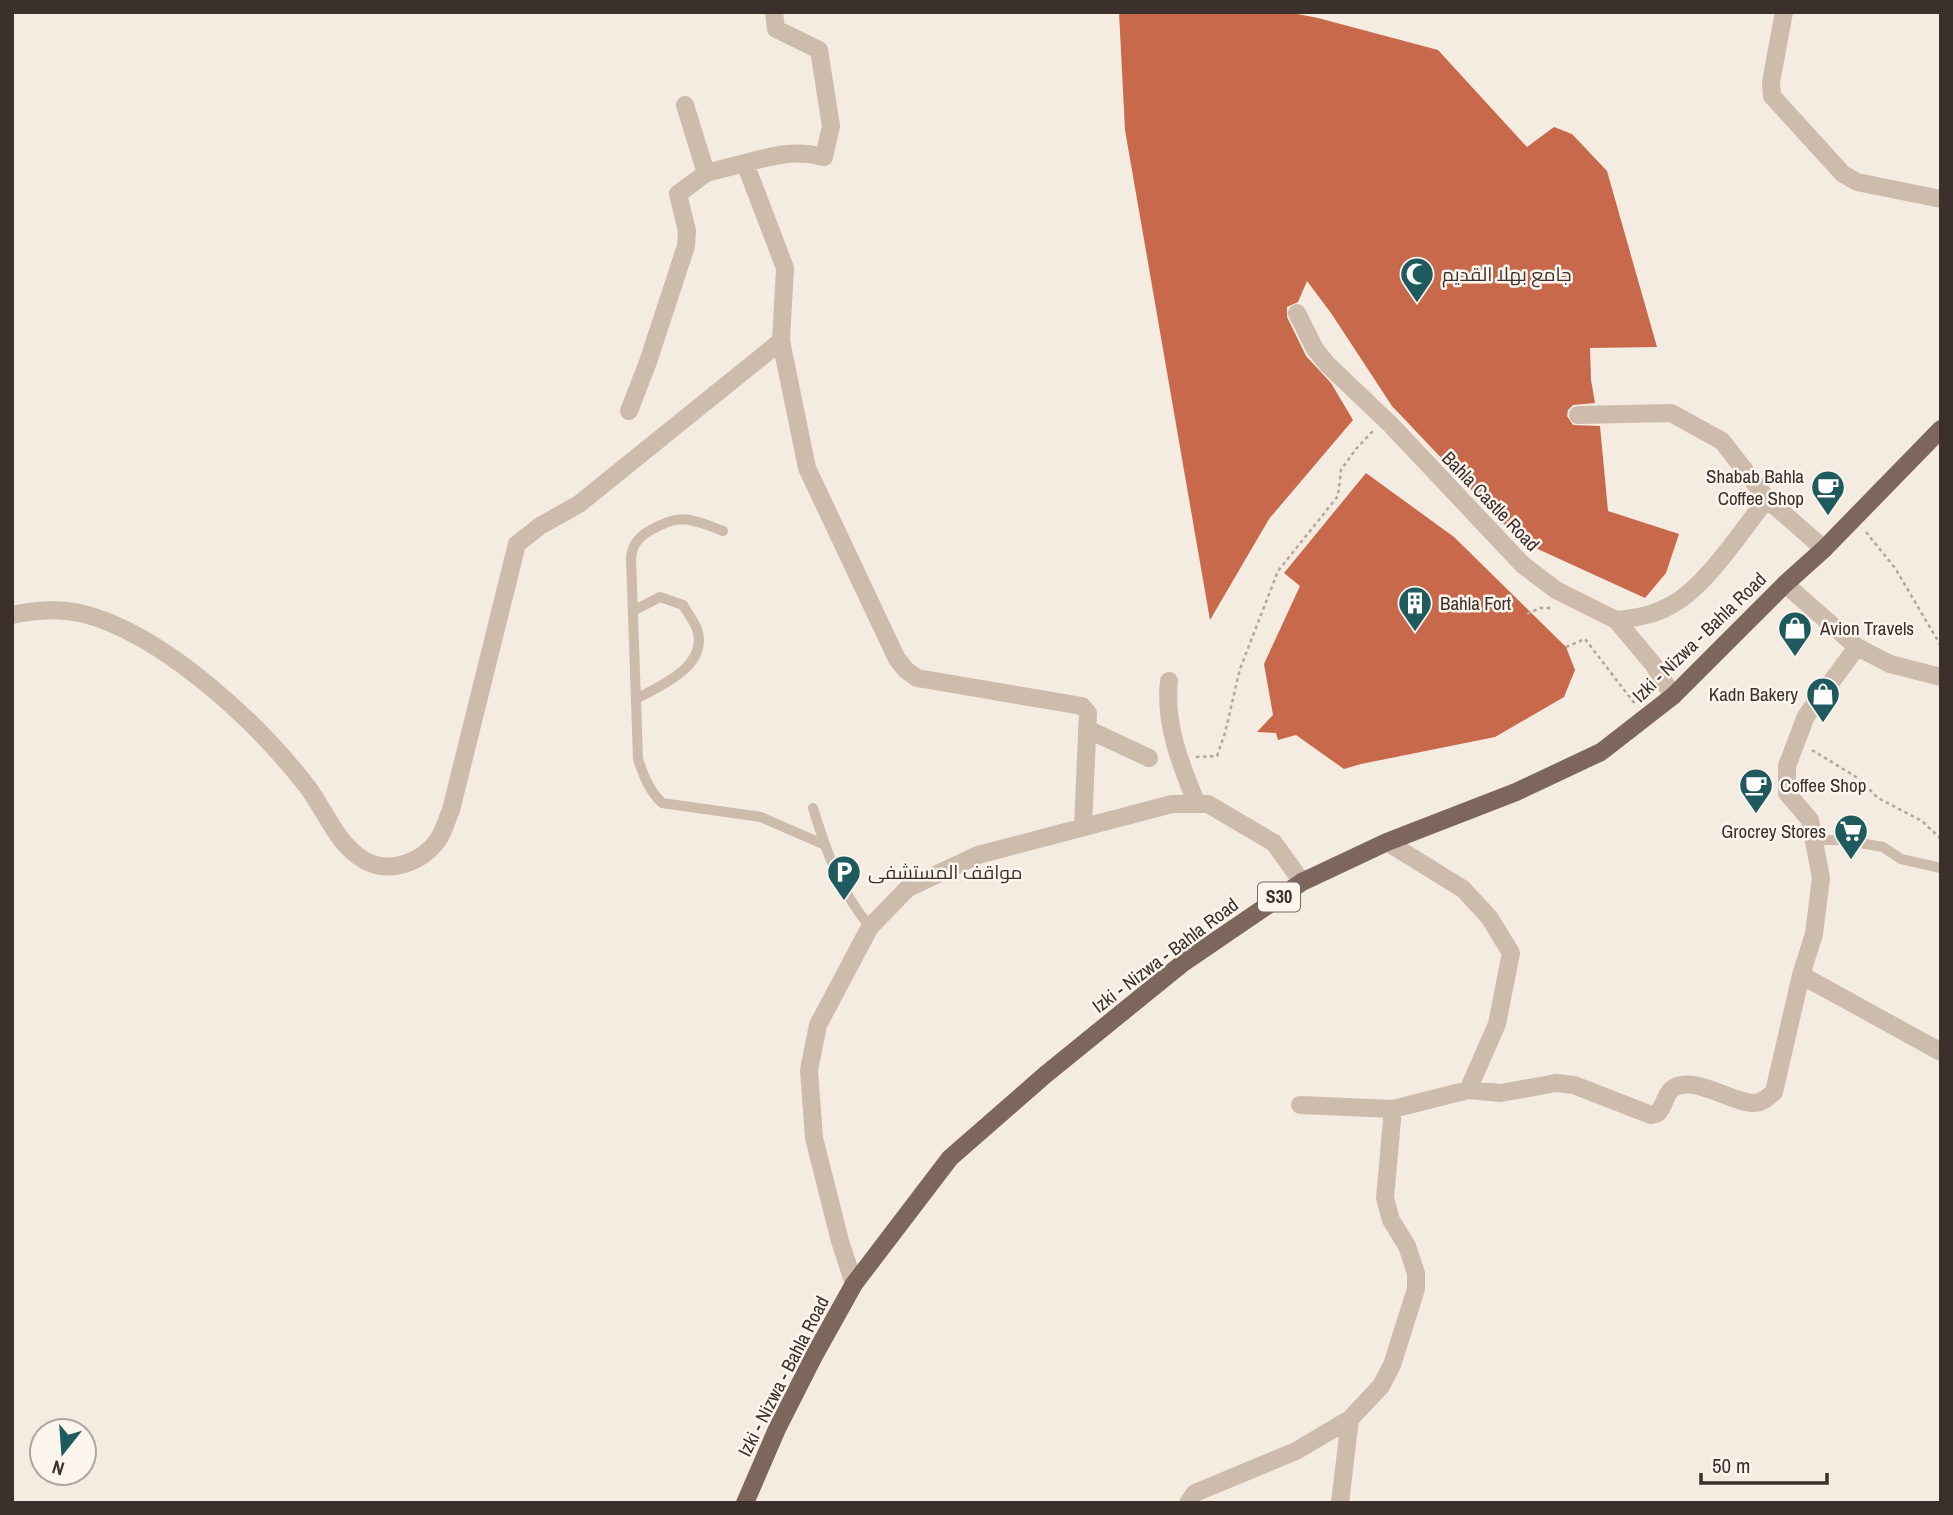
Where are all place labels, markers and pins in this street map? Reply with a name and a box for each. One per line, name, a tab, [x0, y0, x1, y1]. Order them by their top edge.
mosque icon: جامع بهلا القديم	[1398, 255, 1436, 304]
place label: جامع بهلا القديم	[1442, 261, 1572, 288]
place label: Shabab Bahla Coffee Shop	[1706, 463, 1804, 511]
cafe icon: Shabab Bahla Coffee Shop	[1809, 468, 1847, 517]
building icon: Bahla Fort	[1396, 584, 1434, 633]
place label: Bahla Fort	[1440, 590, 1512, 616]
shop icon: Avion Travels	[1776, 609, 1814, 658]
place label: Avion Travels	[1819, 615, 1914, 641]
shop icon: Kadn Bakery	[1804, 675, 1842, 724]
place label: Kadn Bakery	[1709, 681, 1798, 707]
cafe icon: Coffee Shop	[1737, 766, 1775, 815]
place label: Coffee Shop	[1780, 772, 1866, 798]
supermarket icon: Grocrey Stores	[1832, 812, 1870, 861]
place label: Grocrey Stores	[1721, 818, 1826, 844]
parking icon: مواقف المستشفى	[825, 853, 863, 902]
place label: مواقف المستشفى	[868, 859, 1023, 885]

